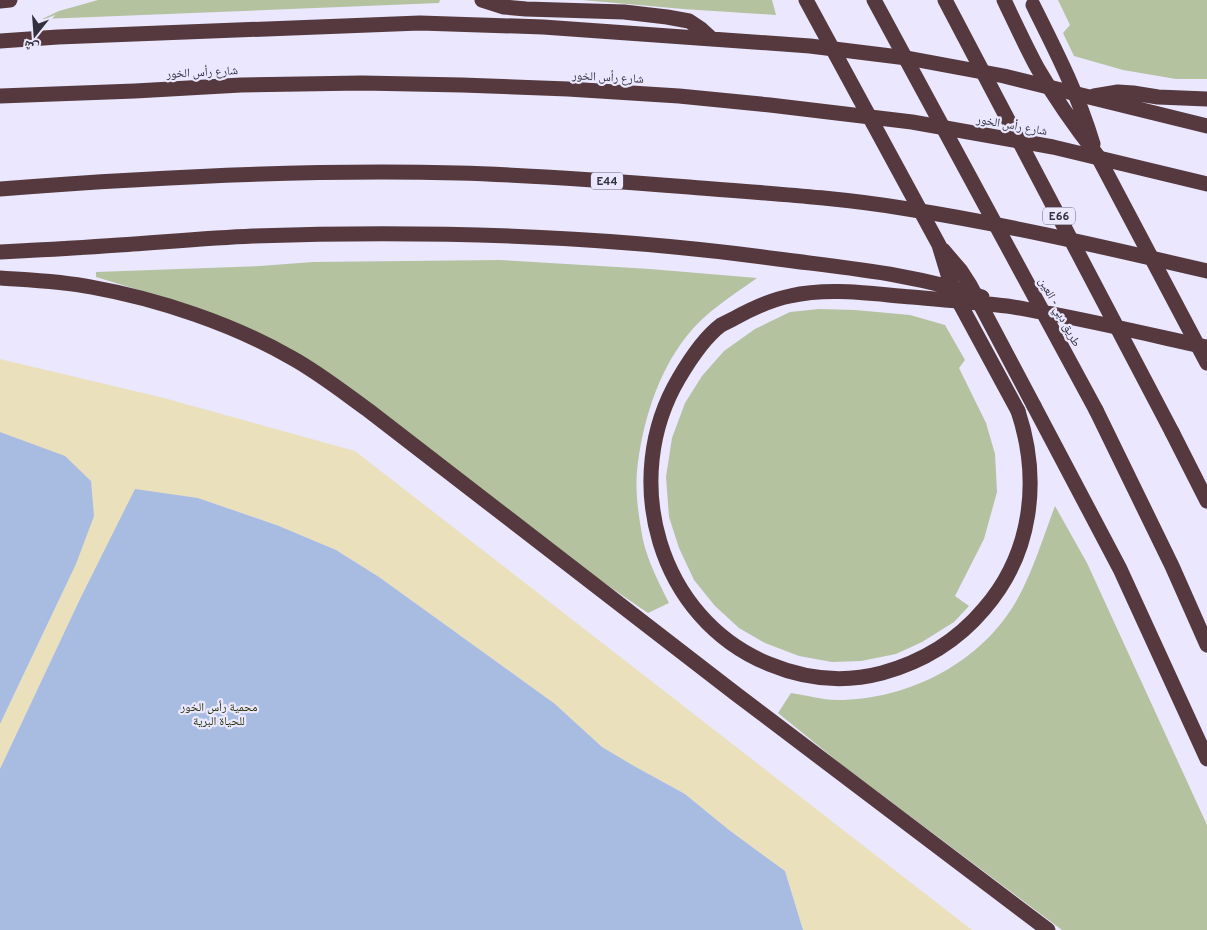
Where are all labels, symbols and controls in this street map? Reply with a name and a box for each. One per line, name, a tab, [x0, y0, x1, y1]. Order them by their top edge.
north arrow	[10, 10, 60, 60]
text: ش	[22, 36, 41, 56]
street label: شارع رأس الخور	[165, 63, 238, 83]
street label: شارع رأس الخور	[571, 68, 644, 88]
street label: شارع رأس الخور	[974, 112, 1049, 140]
road number: E44	[591, 172, 623, 190]
road number: E66	[1043, 208, 1075, 225]
street label: طريق دبي - العين	[1033, 275, 1084, 350]
park label: محمية رأس الخور للحياة البرية	[179, 700, 258, 730]

